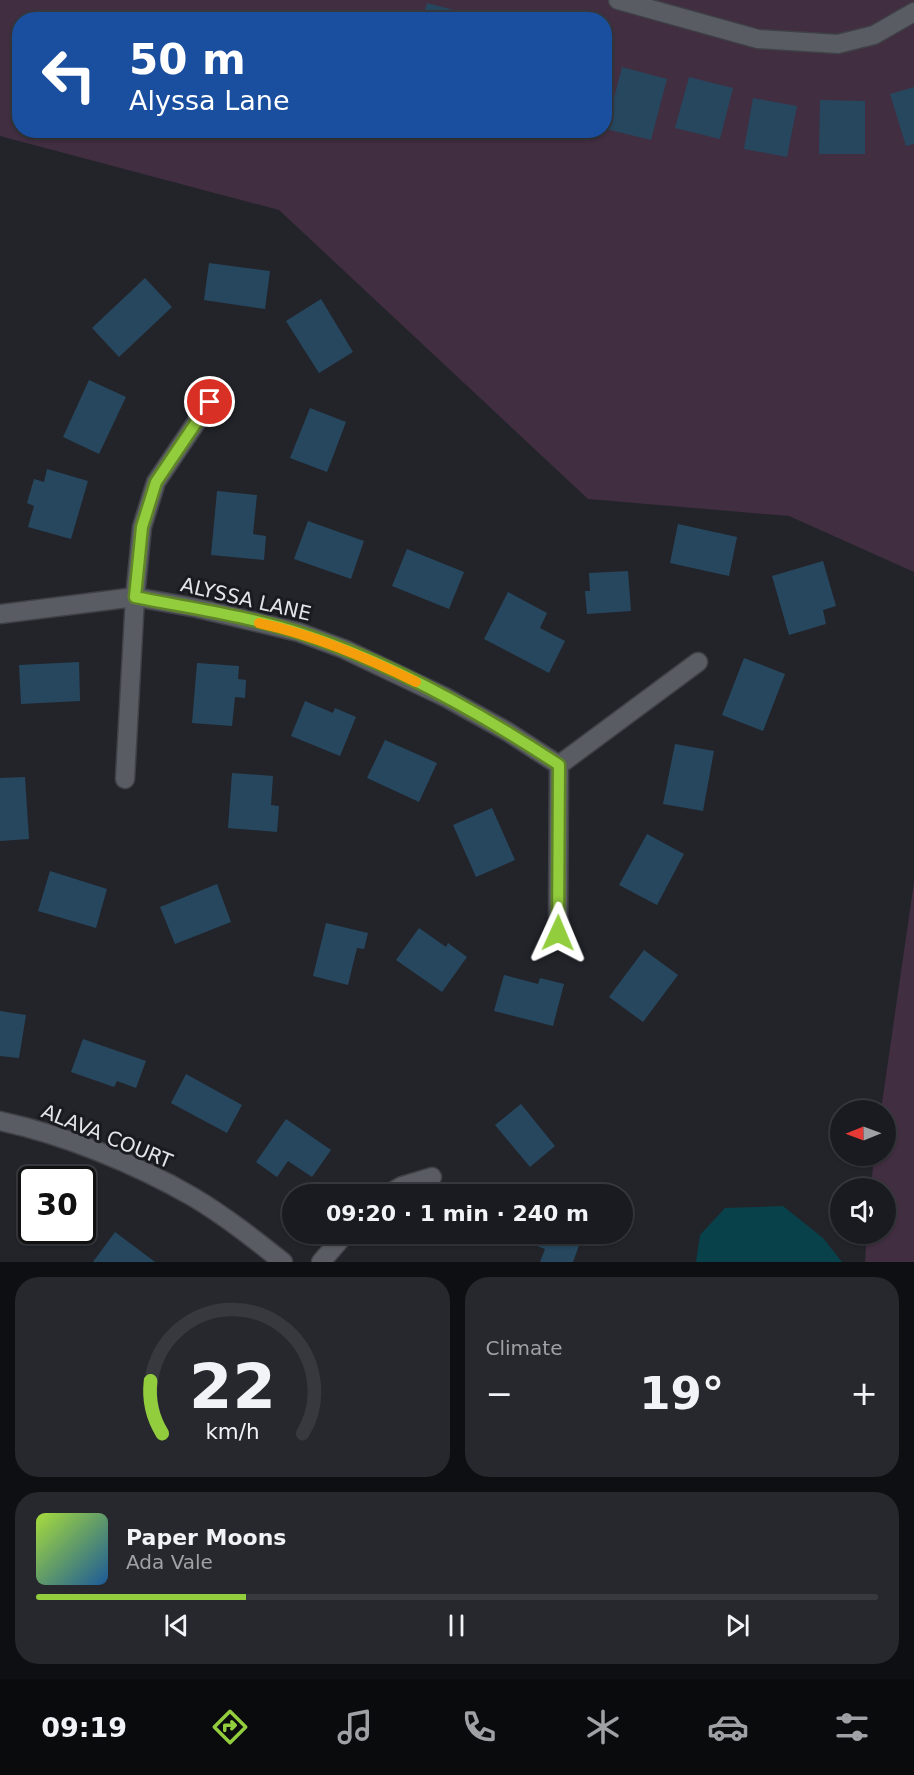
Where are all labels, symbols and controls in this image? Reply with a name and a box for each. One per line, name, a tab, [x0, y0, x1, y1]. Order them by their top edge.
text: 50 m	[129, 35, 246, 84]
icon: left	[30, 36, 108, 114]
text: Alyssa Lane	[129, 85, 290, 116]
pin	[184, 376, 235, 427]
icon: arrive	[193, 385, 226, 418]
street label: ALYSSA LANE	[178, 572, 314, 626]
position arrow	[526, 901, 590, 965]
street label: ALAVA COURT	[38, 1099, 177, 1173]
north arrow	[830, 1100, 896, 1166]
map controls	[830, 1100, 896, 1244]
speed limit sign: 30	[18, 1166, 96, 1244]
button: sound	[830, 1178, 896, 1244]
text: 09:20 · 1 min · 240 m	[326, 1201, 589, 1226]
text: Climate	[486, 1336, 562, 1360]
text: 22	[189, 1350, 276, 1423]
text: 19°	[639, 1367, 724, 1420]
text: −	[486, 1374, 513, 1413]
text: +	[850, 1374, 878, 1413]
text: km/h	[205, 1419, 259, 1444]
text: Paper Moons	[126, 1525, 286, 1550]
text: Ada Vale	[126, 1550, 213, 1574]
icon: previous	[160, 1609, 193, 1642]
icon: pause	[440, 1609, 473, 1642]
icon: next	[721, 1609, 754, 1642]
icon: directions	[209, 1706, 251, 1748]
icon: music	[334, 1706, 376, 1748]
icon: phone	[458, 1706, 500, 1748]
icon: climate	[582, 1706, 624, 1748]
icon: car	[707, 1706, 749, 1748]
icon: filters	[831, 1706, 873, 1748]
text: 09:19	[41, 1712, 127, 1743]

